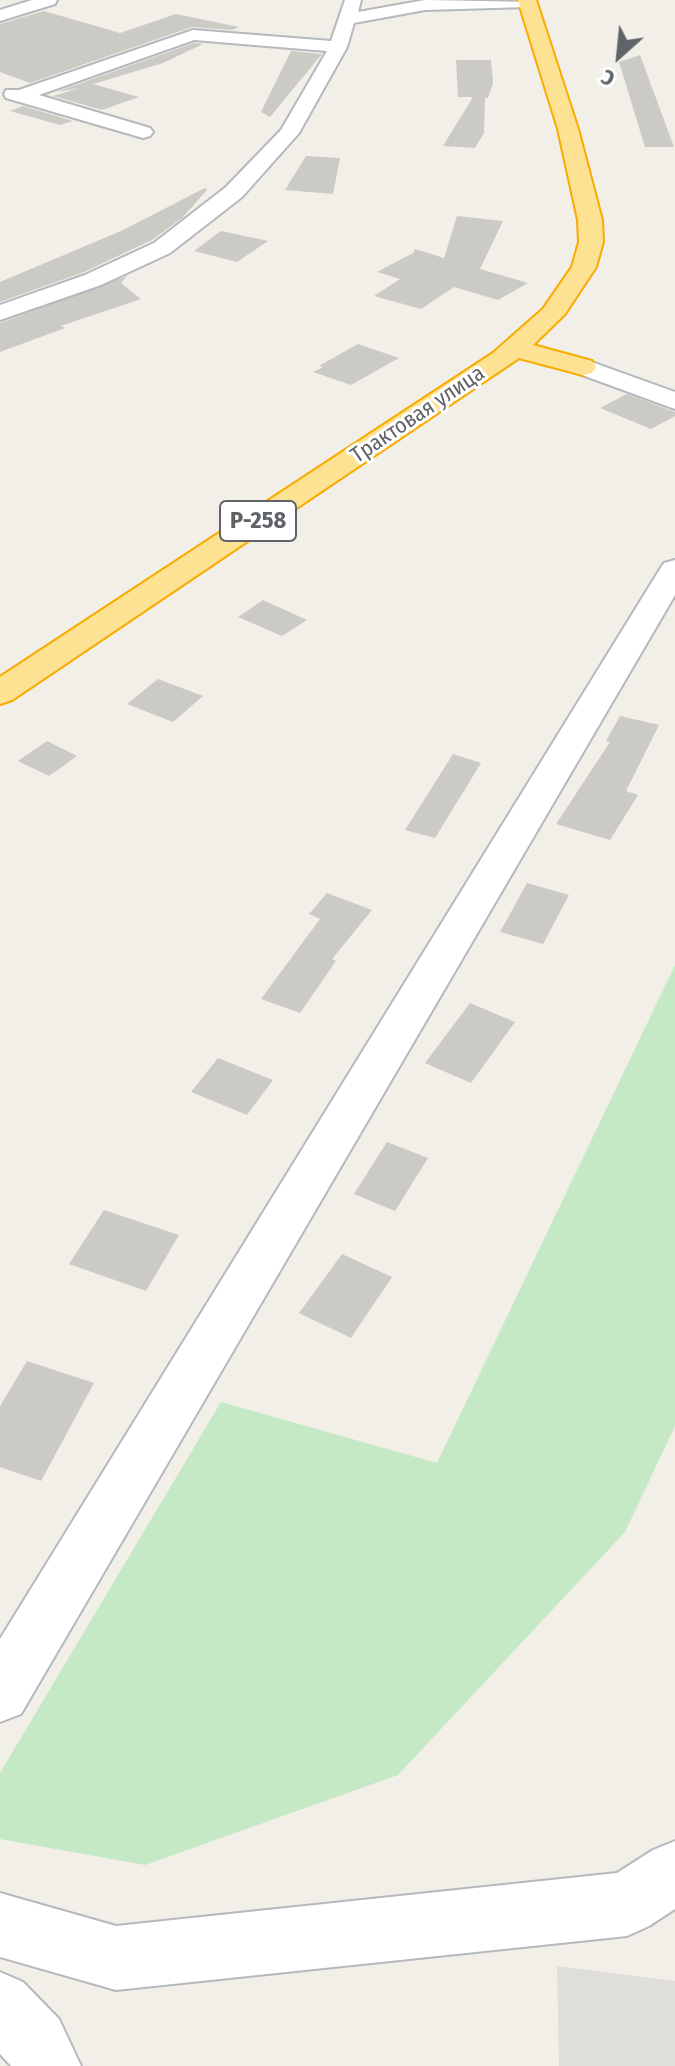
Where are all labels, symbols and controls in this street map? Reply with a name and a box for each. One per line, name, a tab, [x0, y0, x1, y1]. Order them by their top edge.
north arrow	[579, 16, 659, 96]
text: С	[597, 63, 619, 92]
street label: Трактовая улица	[346, 361, 490, 469]
road number: Р-258	[220, 501, 296, 541]

